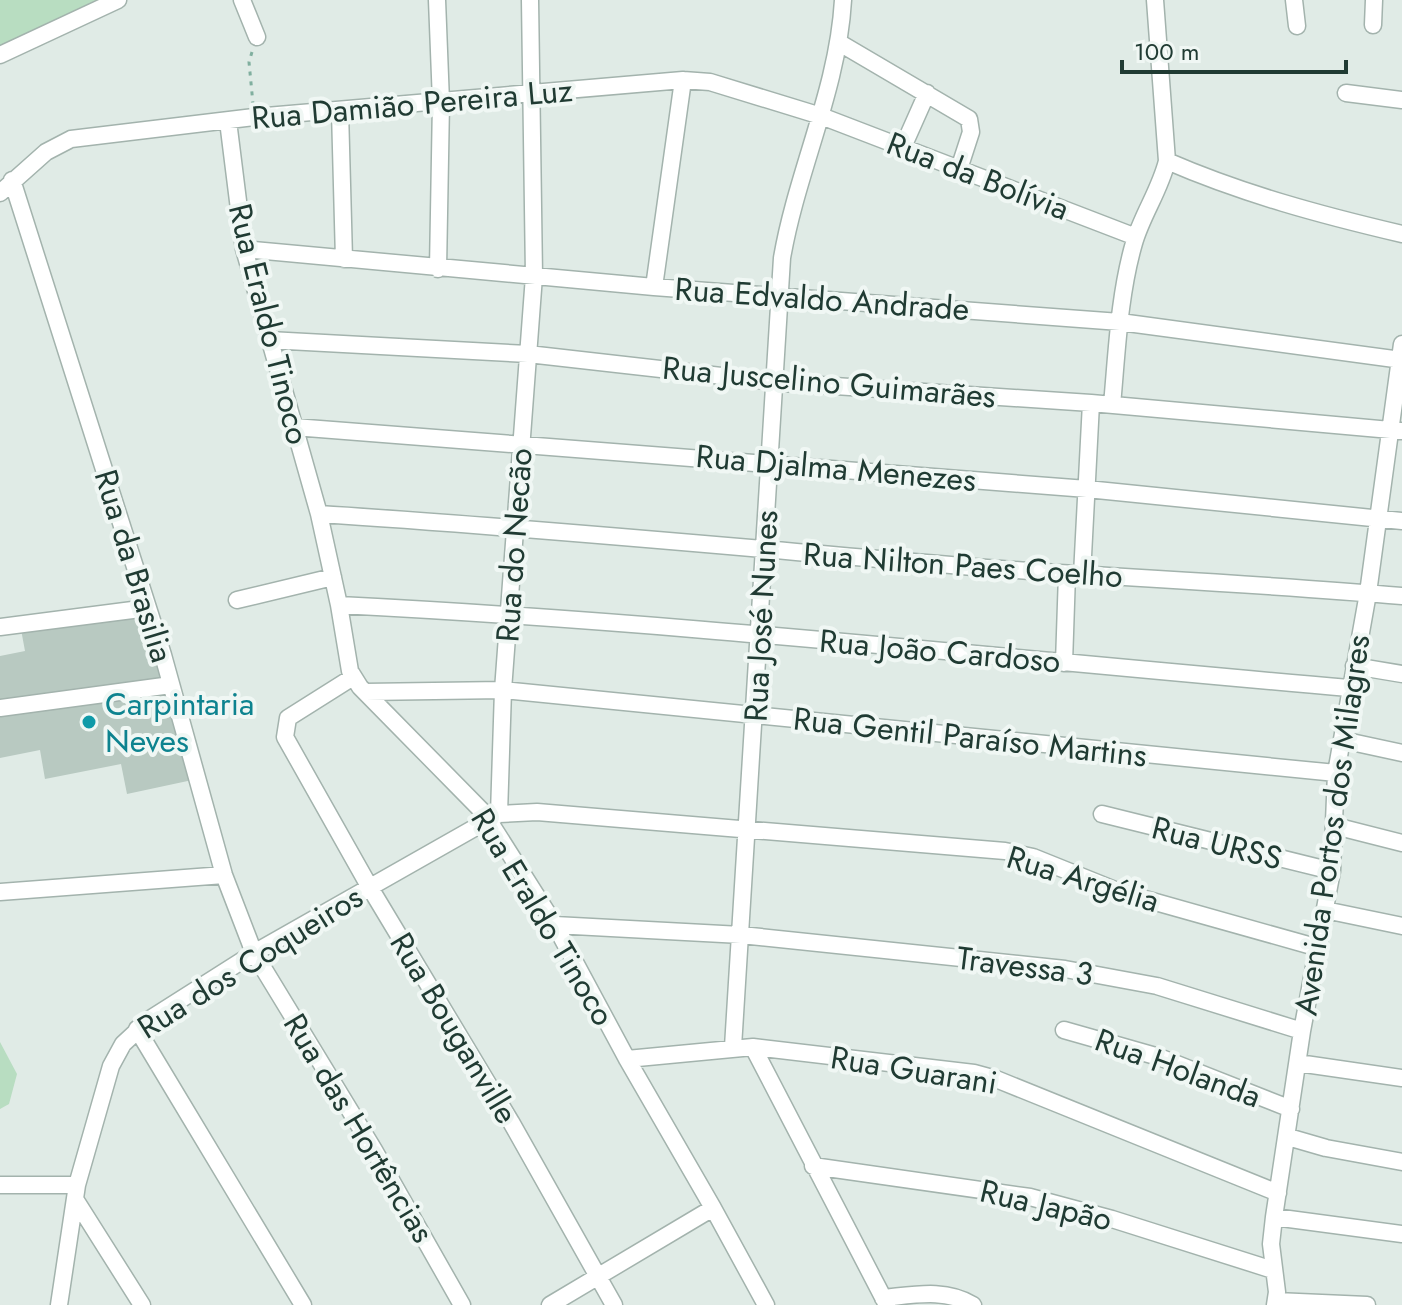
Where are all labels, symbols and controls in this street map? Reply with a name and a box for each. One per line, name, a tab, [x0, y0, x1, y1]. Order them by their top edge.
scale bar	[1122, 24, 1346, 74]
text: 100 m	[1134, 34, 1200, 69]
street label: Rua Damião Pereira Luz	[249, 67, 575, 141]
street label: Rua da Bolívia	[880, 120, 1076, 232]
street label: Rua Eraldo Tinoco	[217, 199, 321, 449]
street label: Rua Edvaldo Andrade	[673, 266, 971, 332]
street label: Rua Juscelino Guimarães	[660, 345, 998, 419]
street label: Rua Djalma Menezes	[694, 433, 978, 503]
street label: Rua do Necão	[484, 446, 544, 644]
street label: Rua da Brasilia	[83, 464, 185, 668]
street label: Rua José Nunes	[732, 509, 790, 723]
street label: Rua Nilton Paes Coelho	[802, 531, 1124, 599]
street label: Rua João Cardoso	[818, 618, 1062, 684]
street label: Avenida Portos dos Milagres	[1283, 632, 1381, 1018]
place label: Carpintaria Neves	[105, 681, 254, 764]
street label: Rua Gentil Paraíso Martins	[791, 696, 1149, 778]
marker: Carpintaria Neves	[80, 713, 98, 731]
street label: Rua Eraldo Tinoco	[460, 799, 626, 1035]
street label: Rua URSS	[1147, 805, 1287, 881]
street label: Rua Argélia	[1001, 834, 1165, 924]
street label: Rua dos Coqueiros	[128, 874, 372, 1050]
street label: Rua Bouganville	[379, 924, 529, 1132]
street label: Travessa 3	[954, 935, 1096, 997]
street label: Rua das Hortências	[272, 1005, 446, 1251]
street label: Rua Holanda	[1089, 1017, 1267, 1119]
street label: Rua Guarani	[827, 1034, 1001, 1106]
street label: Rua Japão	[976, 1168, 1116, 1242]

